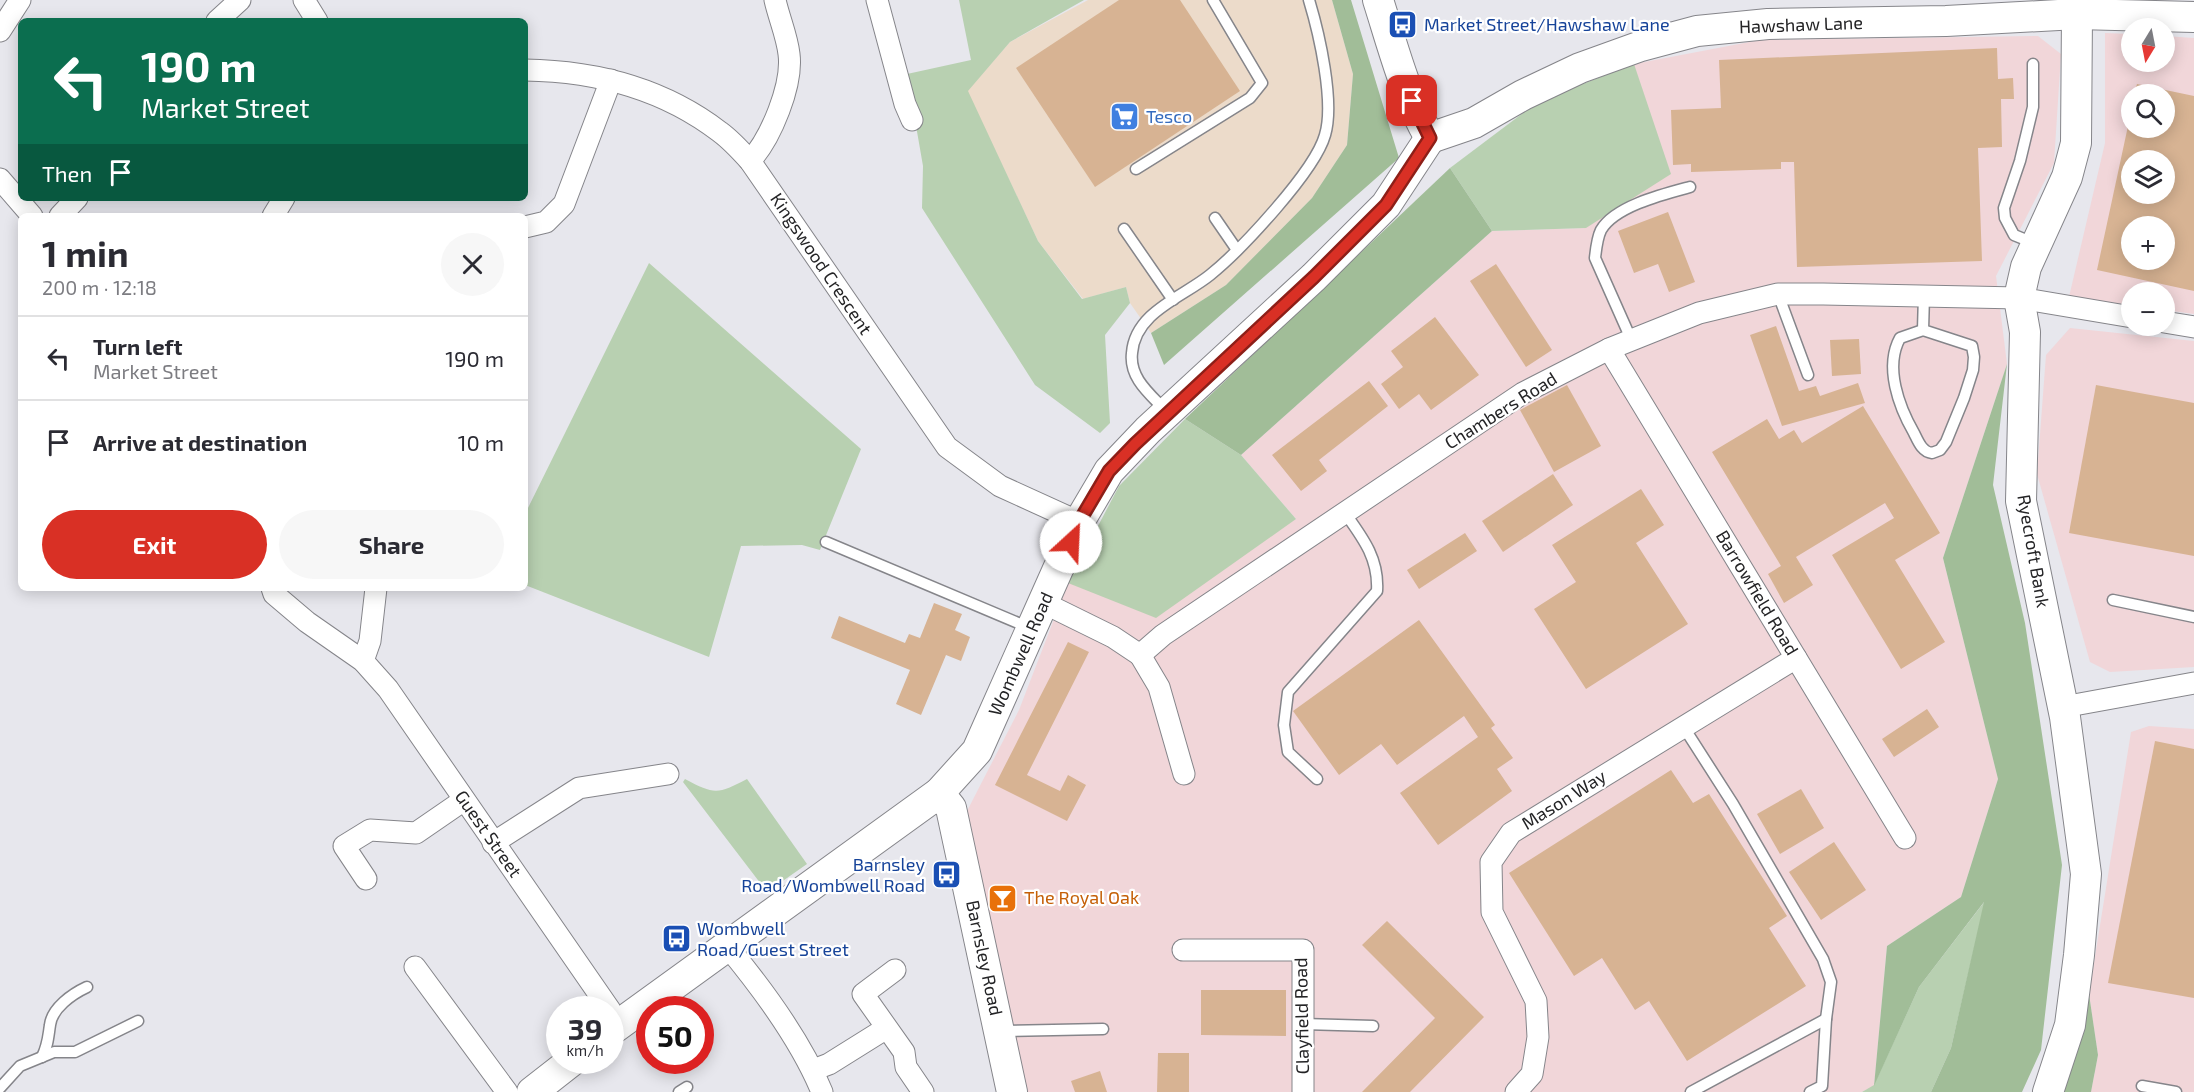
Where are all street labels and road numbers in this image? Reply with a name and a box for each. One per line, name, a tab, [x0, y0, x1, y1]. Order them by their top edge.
street label: Hawshaw Lane	[1739, 11, 1863, 37]
street label: Kingswood Crescent	[766, 188, 877, 339]
street label: Chambers Road	[1440, 367, 1561, 453]
street label: Ryecroft Bank	[2013, 492, 2055, 609]
street label: Barrowfield Road	[1712, 526, 1804, 659]
street label: Wombwell Road	[983, 588, 1057, 719]
street label: Mason Way	[1517, 764, 1610, 834]
street label: Guest Street	[451, 786, 527, 881]
street label: Barnsley Road	[962, 898, 1008, 1018]
street label: Clayfield Road	[1289, 957, 1313, 1075]

